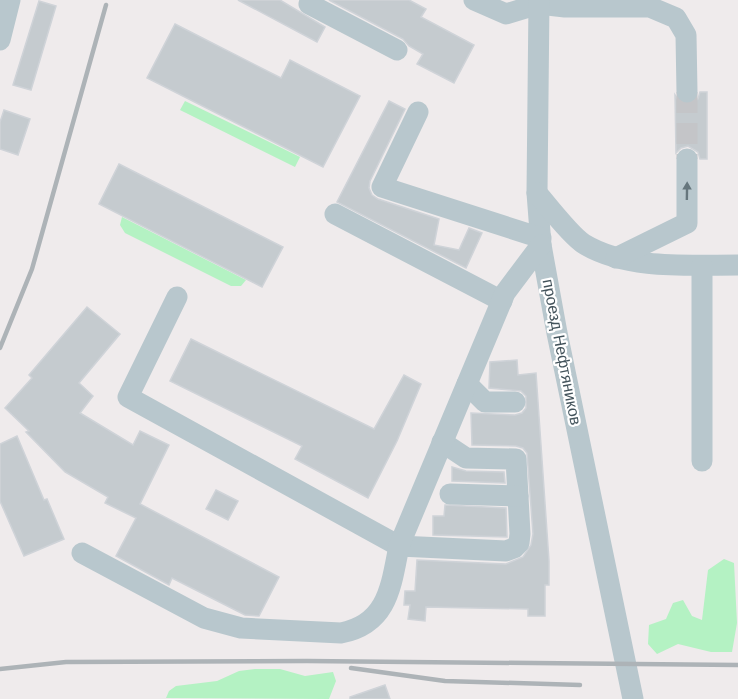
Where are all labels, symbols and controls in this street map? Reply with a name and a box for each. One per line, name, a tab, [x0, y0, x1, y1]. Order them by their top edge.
one-way arrow	[682, 182, 692, 201]
street label: проезд Нефтяников	[539, 277, 585, 427]

